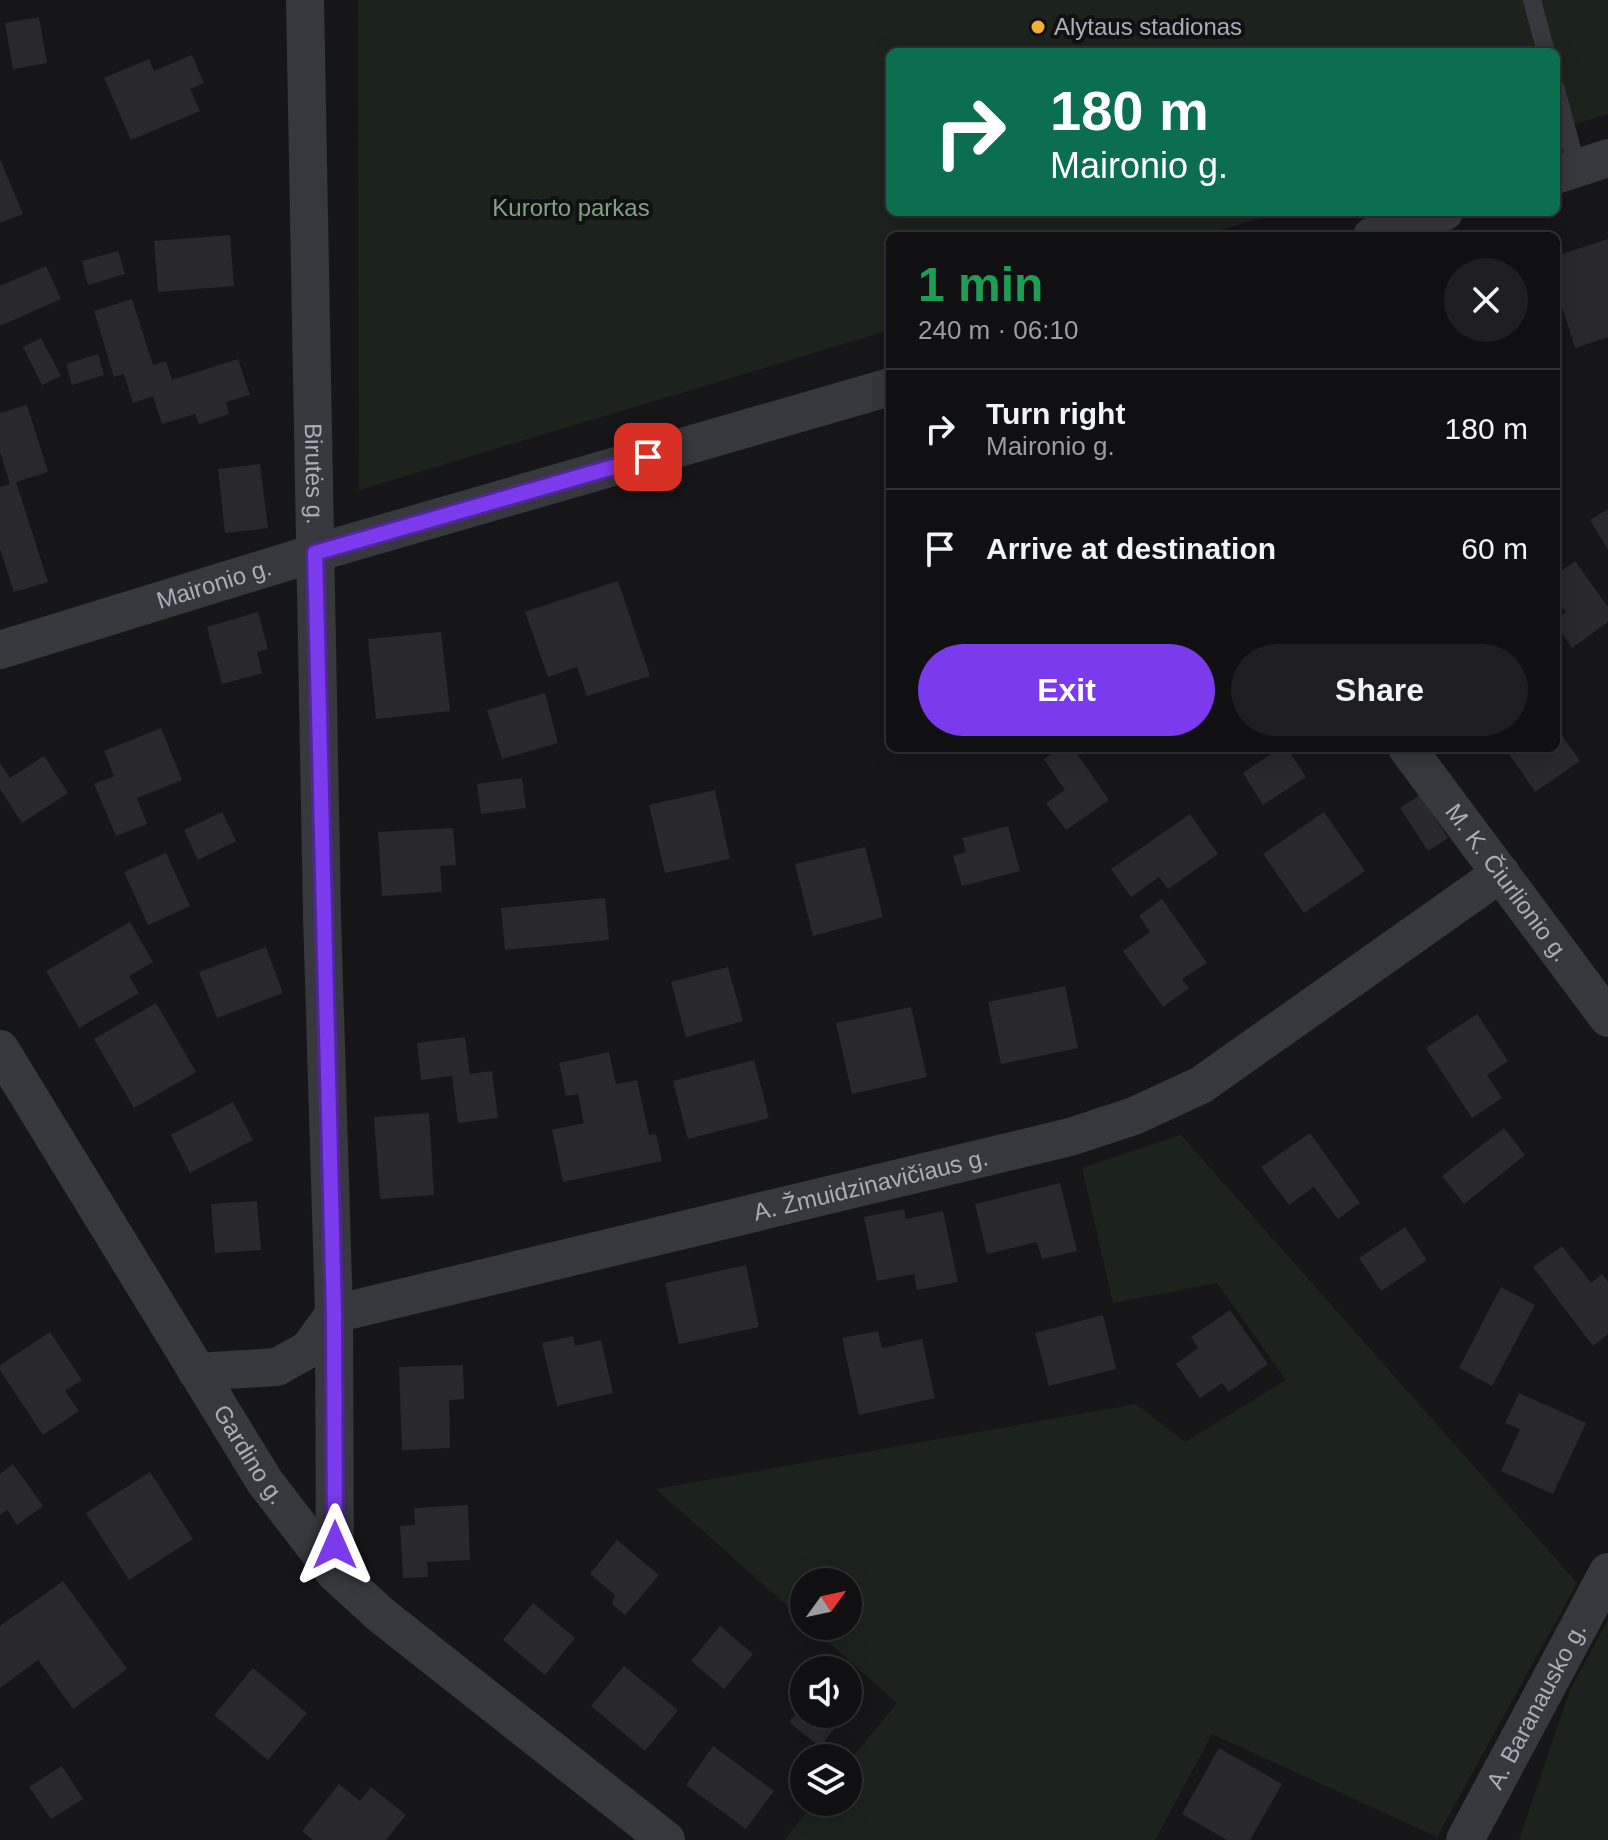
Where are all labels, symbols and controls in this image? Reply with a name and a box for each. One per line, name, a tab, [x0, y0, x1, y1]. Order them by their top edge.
place label: Alytaus stadionas	[1054, 13, 1242, 40]
marker: Alytaus stadionas	[1029, 18, 1047, 36]
text: 180 m	[1050, 79, 1209, 142]
icon: right	[918, 80, 1022, 184]
text: Maironio g.	[1050, 145, 1228, 186]
park label: Kurorto parkas	[492, 194, 650, 221]
text: 1 min	[918, 258, 1043, 311]
button: close	[1444, 258, 1528, 342]
text: 240 m · 06:10	[918, 315, 1078, 345]
text: Turn right	[986, 397, 1125, 430]
icon: right	[918, 407, 962, 451]
text: 180 m	[1445, 412, 1528, 445]
street label: Birutės g.	[300, 423, 329, 525]
pin	[614, 423, 682, 491]
text: Maironio g.	[986, 431, 1115, 461]
icon: arrive	[626, 435, 670, 479]
icon: arrive	[918, 527, 962, 571]
text: Arrive at destination	[986, 532, 1276, 565]
text: 60 m	[1461, 532, 1528, 565]
street label: Maironio g.	[153, 553, 275, 614]
button: Exit	[918, 644, 1215, 736]
button: Share	[1231, 644, 1528, 736]
street label: M. K. Čiurlionio g.	[1440, 798, 1575, 967]
street label: A. Žmuidzinavičiaus g.	[751, 1143, 991, 1226]
street label: Gardino g.	[208, 1400, 291, 1509]
position arrow	[293, 1503, 377, 1587]
north arrow	[790, 1568, 862, 1640]
map controls	[790, 1568, 862, 1816]
street label: A. Baranausko g.	[1481, 1618, 1591, 1793]
button: sound	[790, 1656, 862, 1728]
button: layers	[790, 1744, 862, 1816]

